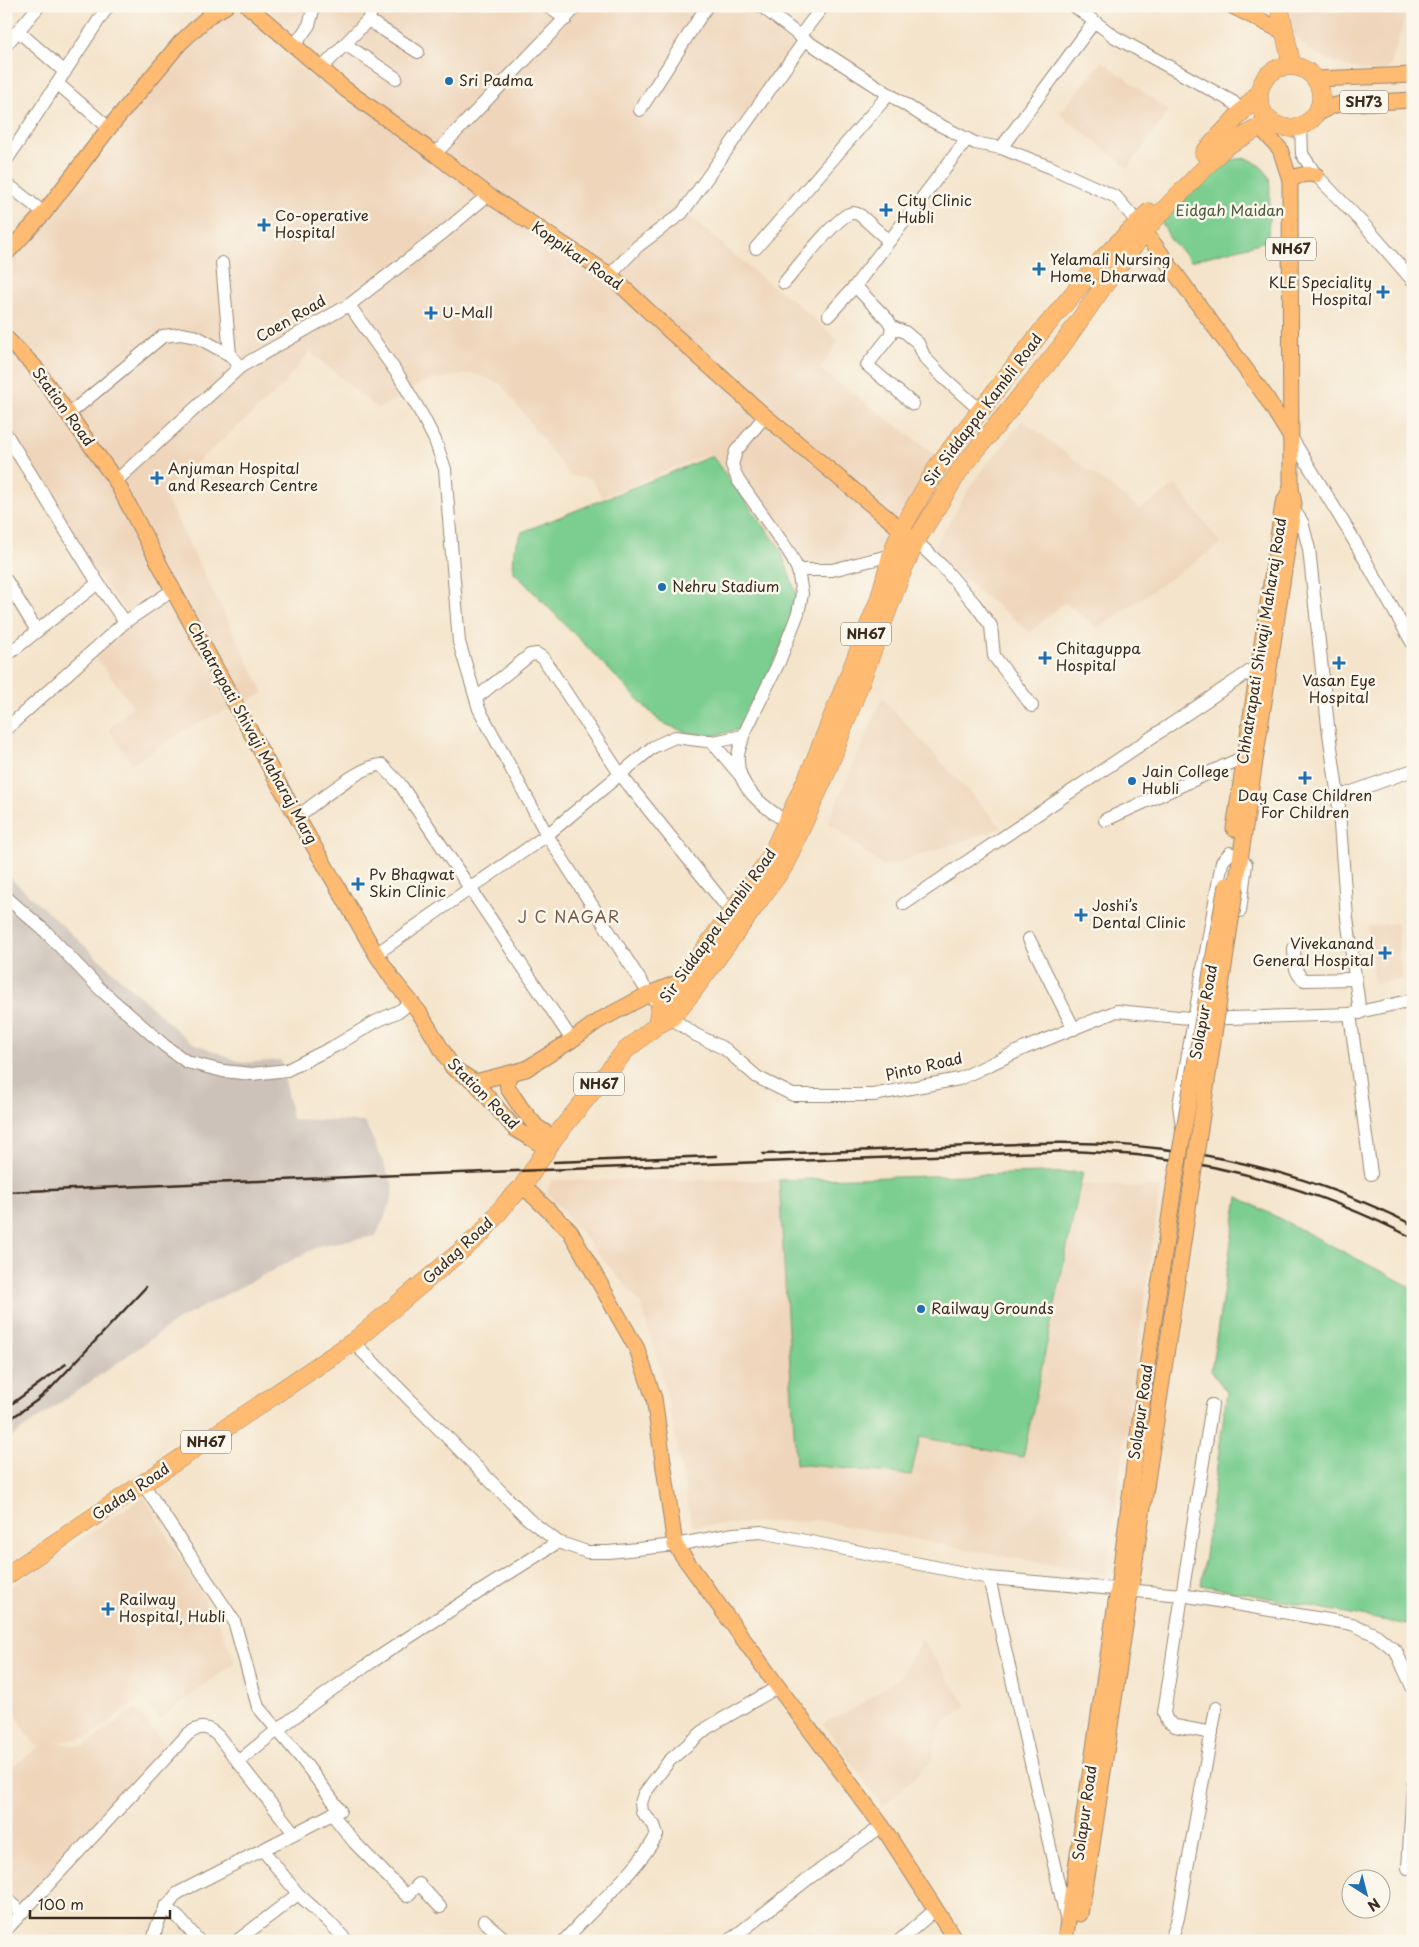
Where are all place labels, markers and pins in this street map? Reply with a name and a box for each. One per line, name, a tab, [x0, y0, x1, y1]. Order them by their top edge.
place label: Sri Padma	[459, 68, 534, 91]
marker: Sri Padma	[443, 75, 455, 87]
place label: City Clinic Hubli	[897, 188, 972, 228]
place label: Co-operative Hospital	[275, 203, 369, 243]
marker: City Clinic Hubli	[879, 203, 893, 217]
marker: Co-operative Hospital	[257, 218, 271, 232]
place label: Yelamali Nursing Home, Dharwad	[1050, 247, 1171, 287]
marker: Yelamali Nursing Home, Dharwad	[1032, 262, 1046, 276]
place label: KLE Speciality Hospital	[1269, 270, 1372, 310]
marker: KLE Speciality Hospital	[1376, 285, 1390, 299]
place label: U-Mall	[442, 300, 493, 323]
marker: U-Mall	[424, 306, 438, 320]
place label: Anjuman Hospital and Research Centre	[168, 456, 318, 496]
marker: Anjuman Hospital and Research Centre	[150, 471, 164, 485]
place label: Nehru Stadium	[672, 574, 780, 597]
marker: Nehru Stadium	[656, 581, 668, 593]
place label: Chitaguppa Hospital	[1056, 636, 1141, 676]
marker: Chitaguppa Hospital	[1038, 651, 1052, 665]
marker: Vasan Eye Hospital	[1332, 656, 1346, 670]
place label: Vasan Eye Hospital	[1302, 668, 1376, 708]
place label: Jain College Hubli	[1142, 759, 1229, 799]
marker: Day Case Children For Children	[1298, 771, 1312, 785]
marker: Jain College Hubli	[1126, 775, 1138, 787]
place label: Day Case Children For Children	[1238, 783, 1372, 823]
place label: Pv Bhagwat Skin Clinic	[369, 862, 455, 902]
marker: Pv Bhagwat Skin Clinic	[351, 877, 365, 891]
place label: Joshi’s Dental Clinic	[1092, 893, 1186, 933]
marker: Joshi’s Dental Clinic	[1074, 908, 1088, 922]
place label: Vivekanand General Hospital	[1253, 931, 1374, 971]
marker: Vivekanand General Hospital	[1378, 946, 1392, 960]
place label: Railway Grounds	[931, 1296, 1054, 1319]
marker: Railway Grounds	[915, 1303, 927, 1315]
place label: Railway Hospital, Hubli	[119, 1587, 226, 1627]
marker: Railway Hospital, Hubli	[101, 1602, 115, 1616]

